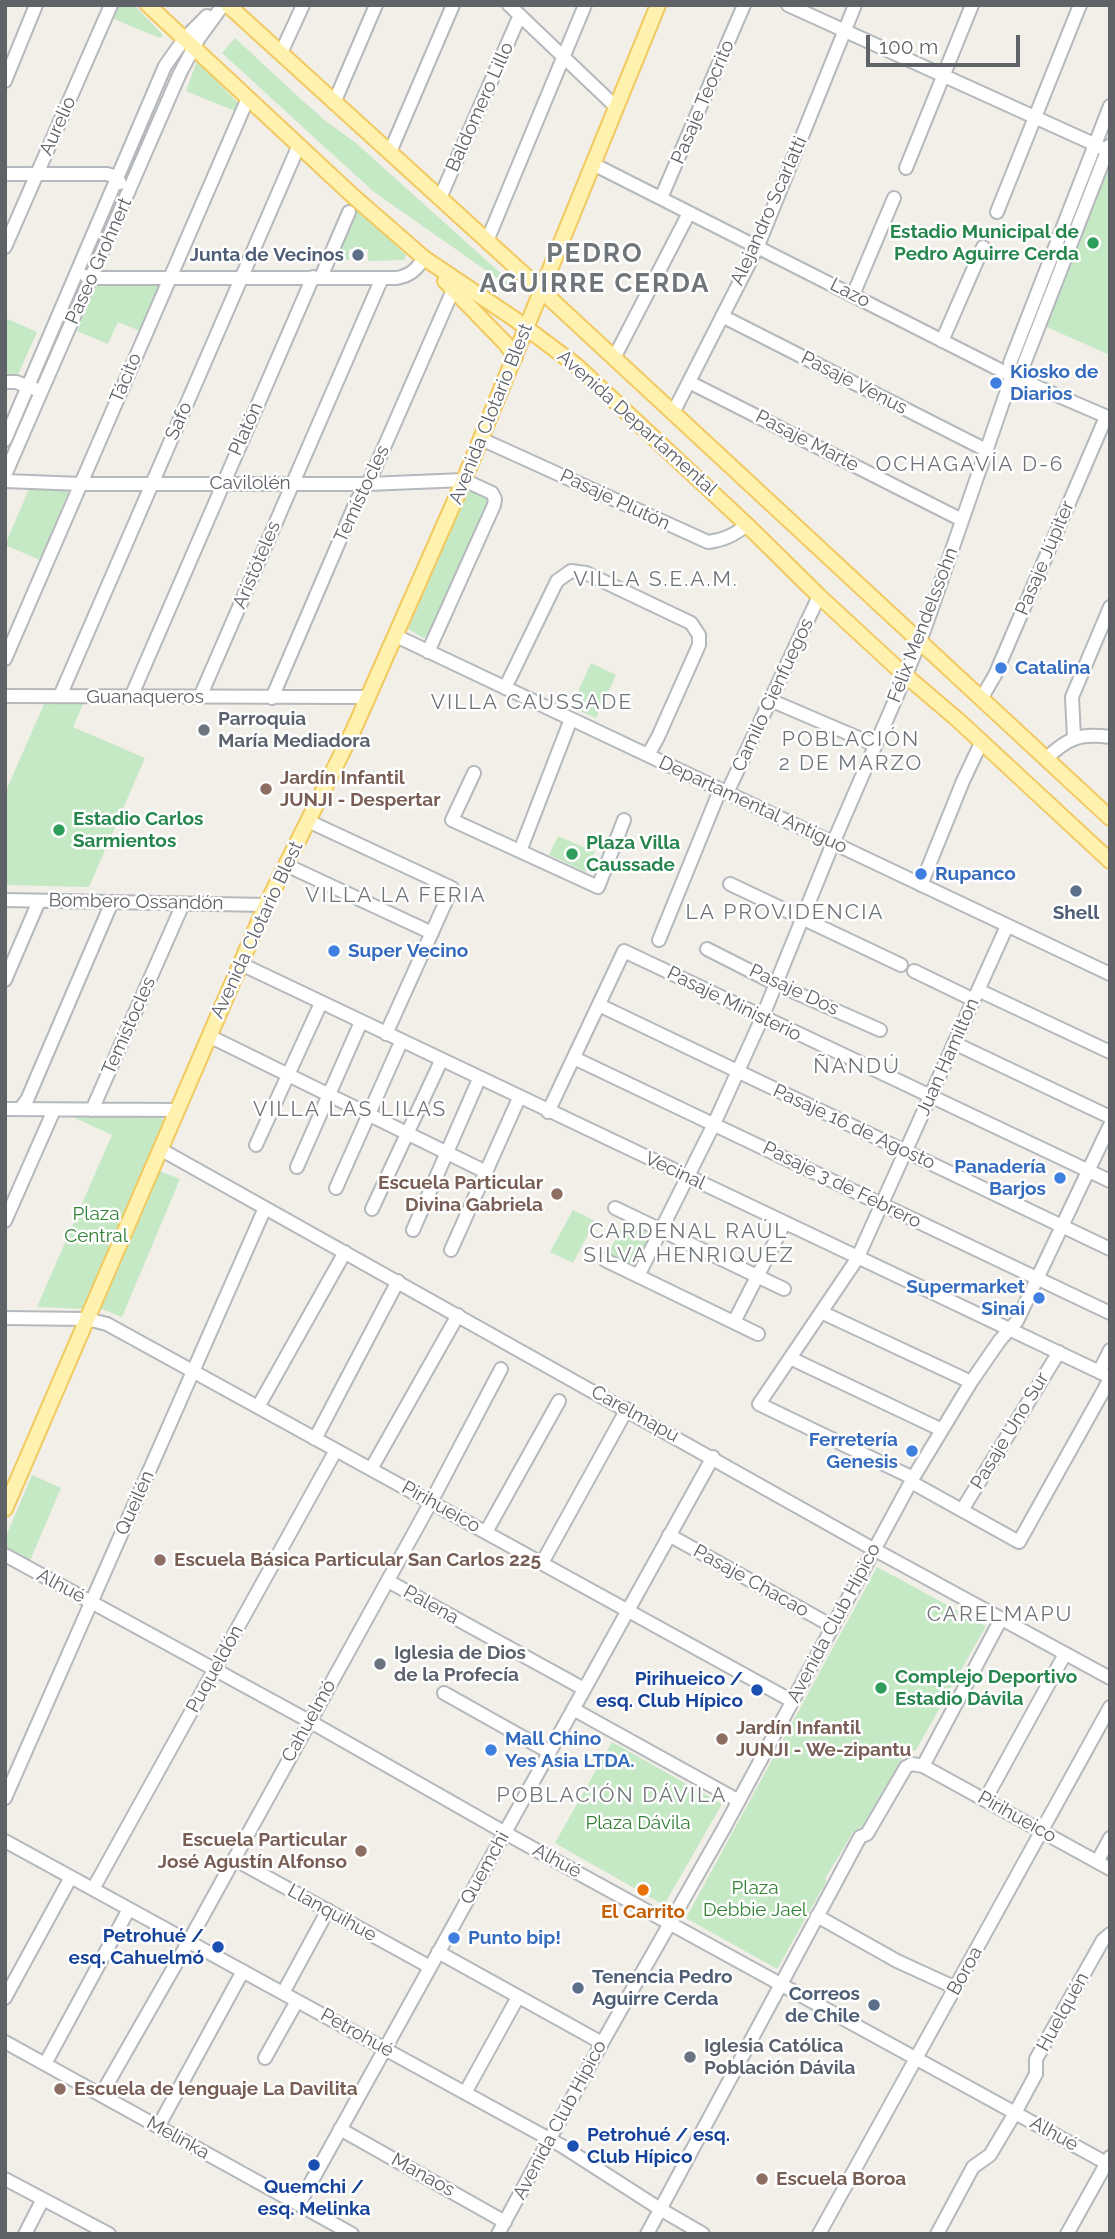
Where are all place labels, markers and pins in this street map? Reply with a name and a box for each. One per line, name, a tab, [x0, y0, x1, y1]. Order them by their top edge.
place label: Estadio Municipal de Pedro Aguirre Cerda	[890, 221, 1079, 265]
marker: Estadio Municipal de Pedro Aguirre Cerda	[1085, 235, 1101, 251]
place label: Junta de Vecinos	[190, 244, 344, 266]
marker: Junta de Vecinos	[350, 247, 366, 263]
place label: Kiosko de Diarios	[1010, 361, 1098, 405]
marker: Kiosko de Diarios	[988, 375, 1004, 391]
place label: Catalina	[1015, 657, 1090, 679]
marker: Catalina	[993, 660, 1009, 676]
place label: Parroquia María Mediadora	[218, 708, 371, 752]
marker: Parroquia María Mediadora	[196, 722, 212, 738]
place label: Jardín Infantil JUNJI - Despertar	[280, 767, 441, 811]
marker: Jardín Infantil JUNJI - Despertar	[258, 781, 274, 797]
place label: Estadio Carlos Sarmientos	[73, 808, 203, 852]
marker: Estadio Carlos Sarmientos	[51, 822, 67, 838]
place label: Plaza Villa Caussade	[586, 832, 680, 876]
marker: Plaza Villa Caussade	[564, 846, 580, 862]
place label: Rupanco	[935, 863, 1016, 885]
marker: Rupanco	[913, 866, 929, 882]
marker: Shell	[1068, 883, 1084, 899]
place label: Shell	[1053, 902, 1099, 924]
place label: Super Vecino	[348, 940, 468, 962]
marker: Super Vecino	[326, 943, 342, 959]
place label: Panadería Barjos	[954, 1156, 1046, 1200]
marker: Panadería Barjos	[1052, 1170, 1068, 1186]
place label: Escuela Particular Divina Gabriela	[378, 1172, 543, 1216]
marker: Escuela Particular Divina Gabriela	[549, 1186, 565, 1202]
place label: Supermarket Sinai	[906, 1276, 1025, 1320]
marker: Supermarket Sinai	[1031, 1290, 1047, 1306]
place label: Ferretería Genesis	[809, 1429, 898, 1473]
marker: Ferretería Genesis	[904, 1443, 920, 1459]
place label: Escuela Básica Particular San Carlos 225	[174, 1549, 541, 1571]
marker: Escuela Básica Particular San Carlos 225	[152, 1552, 168, 1568]
place label: Iglesia de Dios de la Profecía	[394, 1642, 526, 1686]
marker: Iglesia de Dios de la Profecía	[372, 1656, 388, 1672]
place label: Complejo Deportivo Estadio Dávila	[895, 1666, 1077, 1710]
place label: Pirihueico / esq. Club Hípico	[596, 1668, 743, 1712]
marker: Complejo Deportivo Estadio Dávila	[873, 1680, 889, 1696]
marker: Pirihueico / esq. Club Hípico	[749, 1682, 765, 1698]
place label: Jardín Infantil JUNJI - We-zipantu	[736, 1717, 911, 1761]
place label: Mall Chino Yes Asia LTDA.	[505, 1728, 634, 1772]
marker: Jardín Infantil JUNJI - We-zipantu	[714, 1731, 730, 1747]
marker: Mall Chino Yes Asia LTDA.	[483, 1742, 499, 1758]
place label: Escuela Particular José Agustín Alfonso	[158, 1829, 347, 1873]
marker: Escuela Particular José Agustín Alfonso	[353, 1843, 369, 1859]
marker: El Carrito	[635, 1882, 651, 1898]
place label: El Carrito	[601, 1901, 685, 1923]
place label: Petrohué / esq. Cahuelmó	[69, 1925, 204, 1969]
place label: Punto bip!	[468, 1927, 561, 1949]
marker: Punto bip!	[446, 1930, 462, 1946]
marker: Petrohué / esq. Cahuelmó	[210, 1939, 226, 1955]
place label: Tenencia Pedro Aguirre Cerda	[592, 1966, 733, 2010]
marker: Tenencia Pedro Aguirre Cerda	[570, 1980, 586, 1996]
place label: Correos de Chile	[785, 1983, 860, 2027]
marker: Correos de Chile	[866, 1997, 882, 2013]
place label: Iglesia Católica Población Dávila	[704, 2035, 855, 2079]
marker: Iglesia Católica Población Dávila	[682, 2049, 698, 2065]
place label: Escuela de lenguaje La Davilita	[74, 2078, 358, 2100]
marker: Escuela de lenguaje La Davilita	[52, 2081, 68, 2097]
place label: Petrohué / esq. Club Hípico	[587, 2124, 730, 2168]
marker: Petrohué / esq. Club Hípico	[565, 2138, 581, 2154]
marker: Quemchi / esq. Melinka	[306, 2157, 322, 2173]
place label: Escuela Boroa	[776, 2168, 906, 2190]
marker: Escuela Boroa	[754, 2171, 770, 2187]
place label: Quemchi / esq. Melinka	[257, 2176, 371, 2220]

